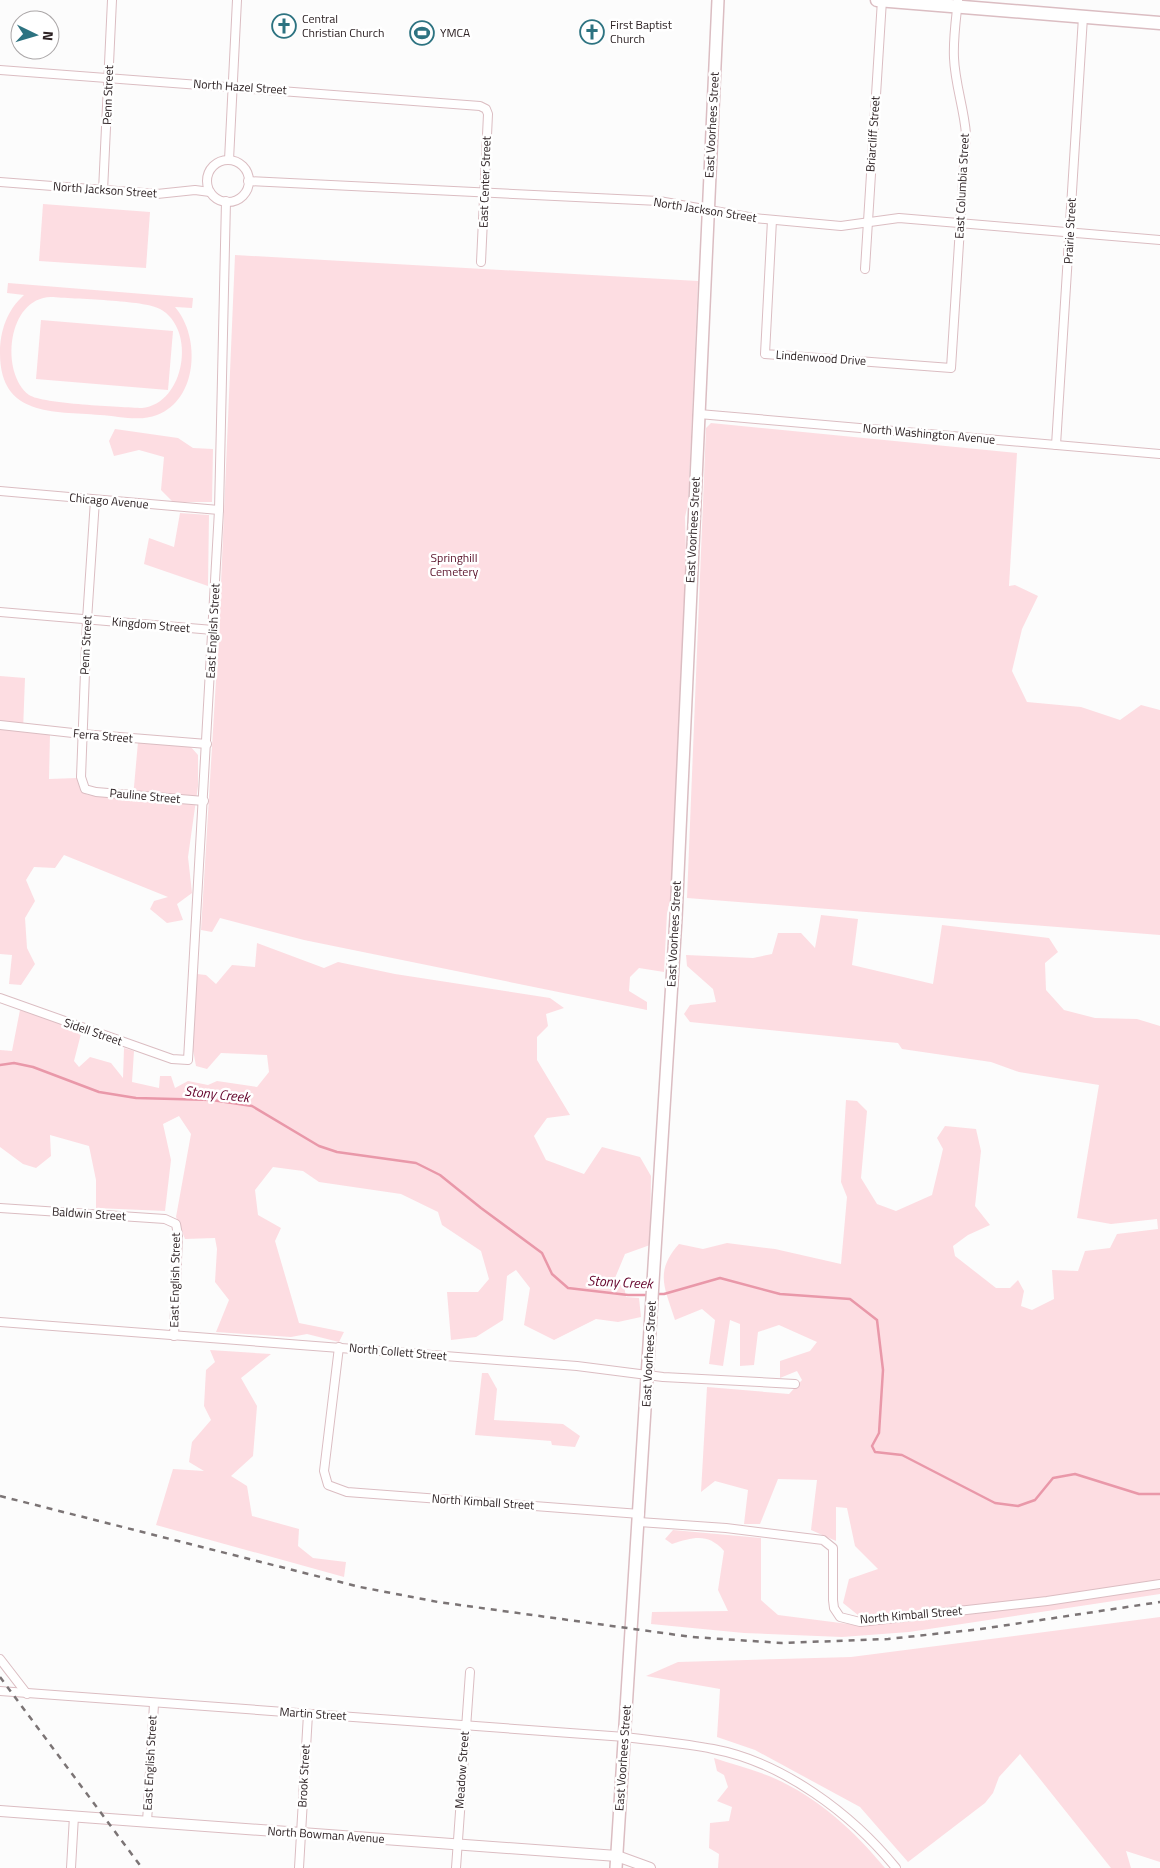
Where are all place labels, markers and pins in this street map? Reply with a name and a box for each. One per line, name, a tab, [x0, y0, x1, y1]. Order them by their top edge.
place label: Central Christian Church	[302, 9, 384, 42]
church icon: Central Christian Church	[271, 13, 297, 39]
place label: First Baptist Church	[610, 15, 673, 48]
church icon: First Baptist Church	[579, 19, 605, 45]
sports icon: YMCA	[409, 20, 435, 46]
place label: YMCA	[440, 23, 470, 42]

